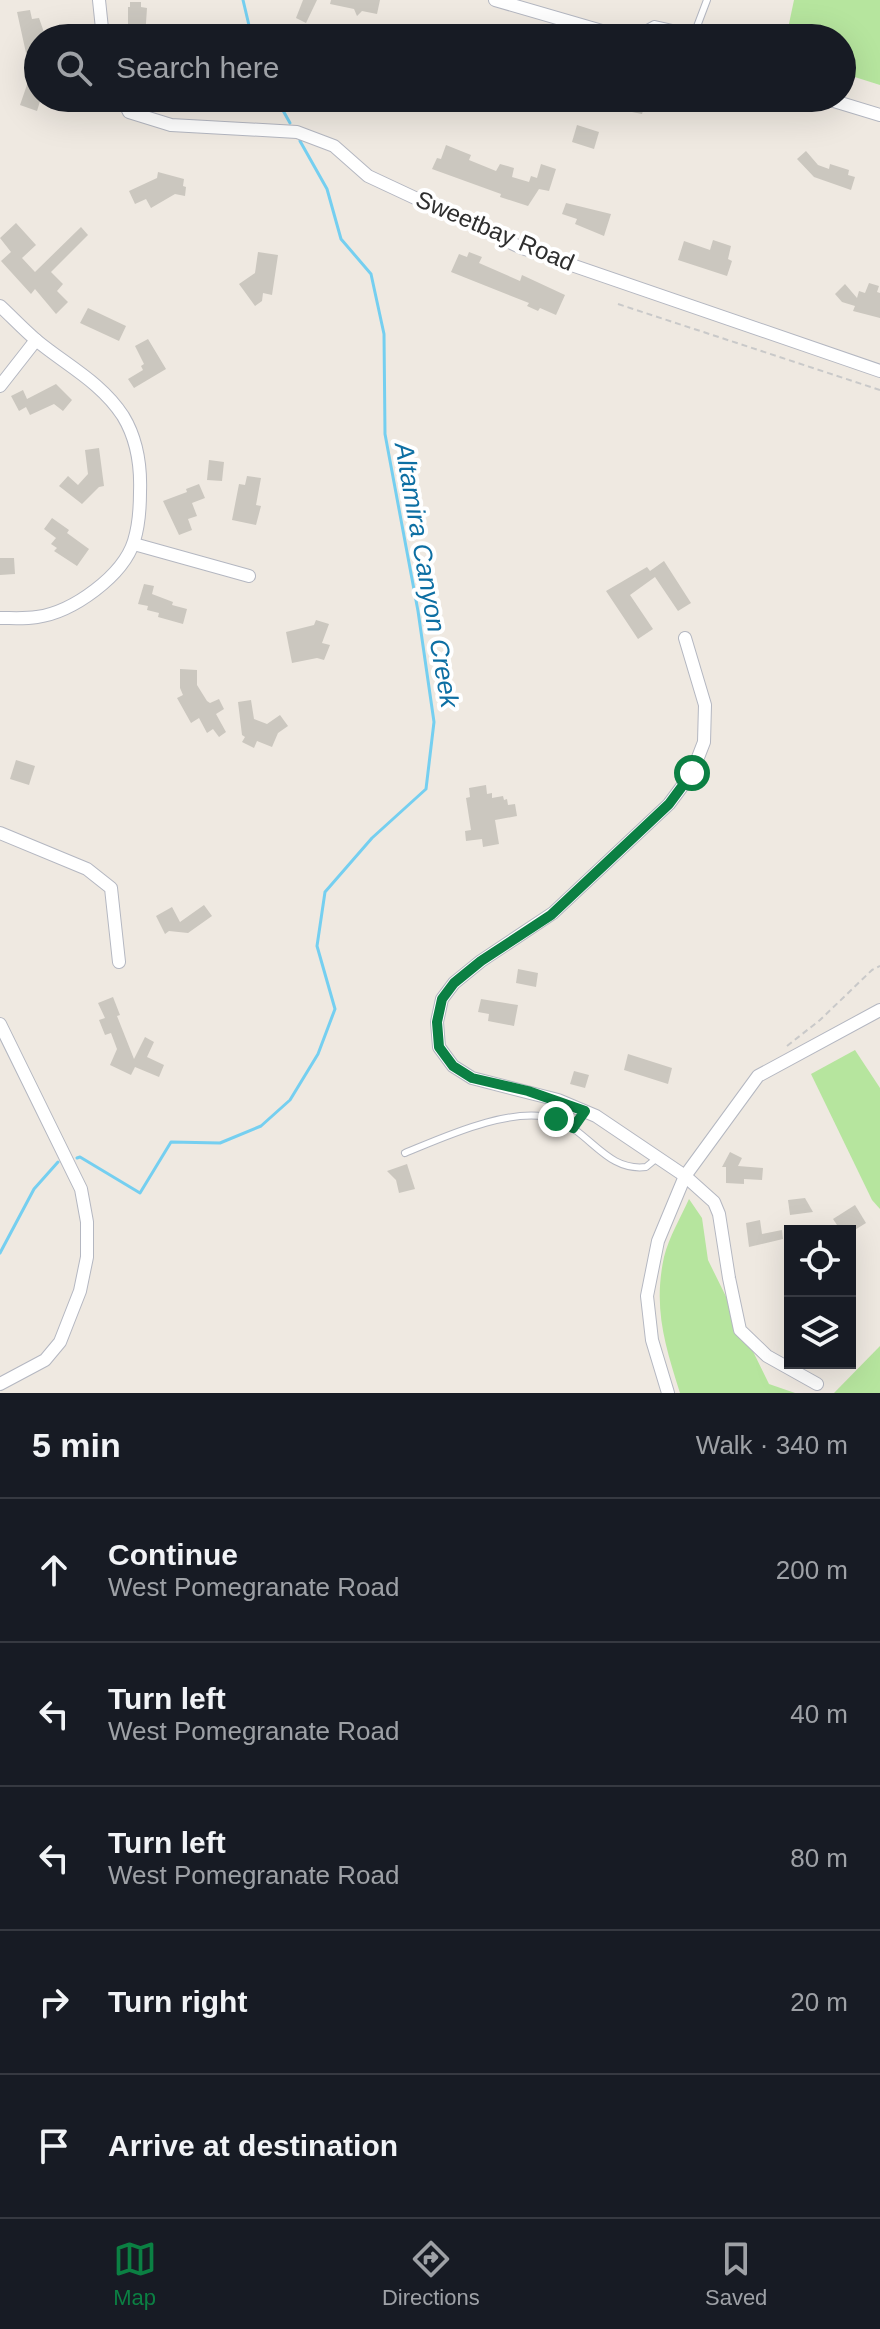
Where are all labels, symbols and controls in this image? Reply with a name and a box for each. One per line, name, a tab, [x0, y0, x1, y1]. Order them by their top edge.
search box	[24, 24, 856, 112]
icon: search	[52, 46, 96, 90]
text: Search here	[116, 51, 279, 84]
street label: Sweetbay Road	[412, 185, 578, 276]
water label: Altamira Canyon Creek	[389, 438, 465, 712]
route start	[674, 755, 710, 791]
route end	[538, 1101, 574, 1137]
map controls	[784, 1225, 856, 1369]
button: locate	[784, 1225, 856, 1297]
button: layers	[784, 1297, 856, 1369]
text: 5 min	[32, 1426, 121, 1464]
text: Walk · 340 m	[696, 1430, 848, 1460]
text: Continue	[108, 1538, 238, 1571]
icon: ahead	[32, 1548, 76, 1592]
text: 200 m	[776, 1555, 848, 1585]
text: West Pomegranate Road	[108, 1572, 399, 1602]
text: Turn left	[108, 1682, 226, 1715]
icon: left	[32, 1692, 76, 1736]
text: 40 m	[790, 1699, 848, 1729]
text: West Pomegranate Road	[108, 1716, 399, 1746]
text: Turn left	[108, 1826, 226, 1859]
icon: left	[32, 1836, 76, 1880]
text: 80 m	[790, 1843, 848, 1873]
text: West Pomegranate Road	[108, 1860, 399, 1890]
icon: right	[32, 1980, 76, 2024]
text: Turn right	[108, 1985, 247, 2018]
text: 20 m	[790, 1987, 848, 2017]
icon: arrive	[32, 2124, 76, 2168]
text: Arrive at destination	[108, 2129, 398, 2162]
tab: Map	[113, 2237, 157, 2311]
tab: Directions	[382, 2237, 480, 2311]
tab: Saved	[705, 2237, 767, 2311]

